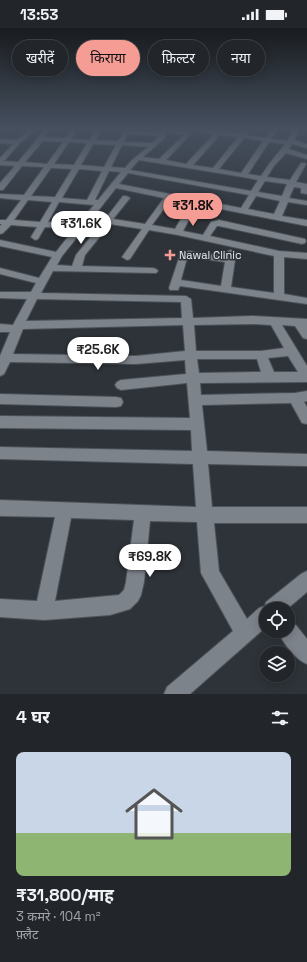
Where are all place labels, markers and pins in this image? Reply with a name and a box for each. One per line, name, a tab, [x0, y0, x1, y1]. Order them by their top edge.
pin: ₹31.8K	[160, 193, 226, 227]
pin: ₹31.6K	[48, 211, 114, 245]
place label: Nawal Clinic	[179, 248, 242, 262]
marker: Nawal Clinic	[164, 249, 176, 261]
pin: ₹25.6K	[65, 337, 131, 371]
pin: ₹69.8K	[117, 544, 183, 578]

